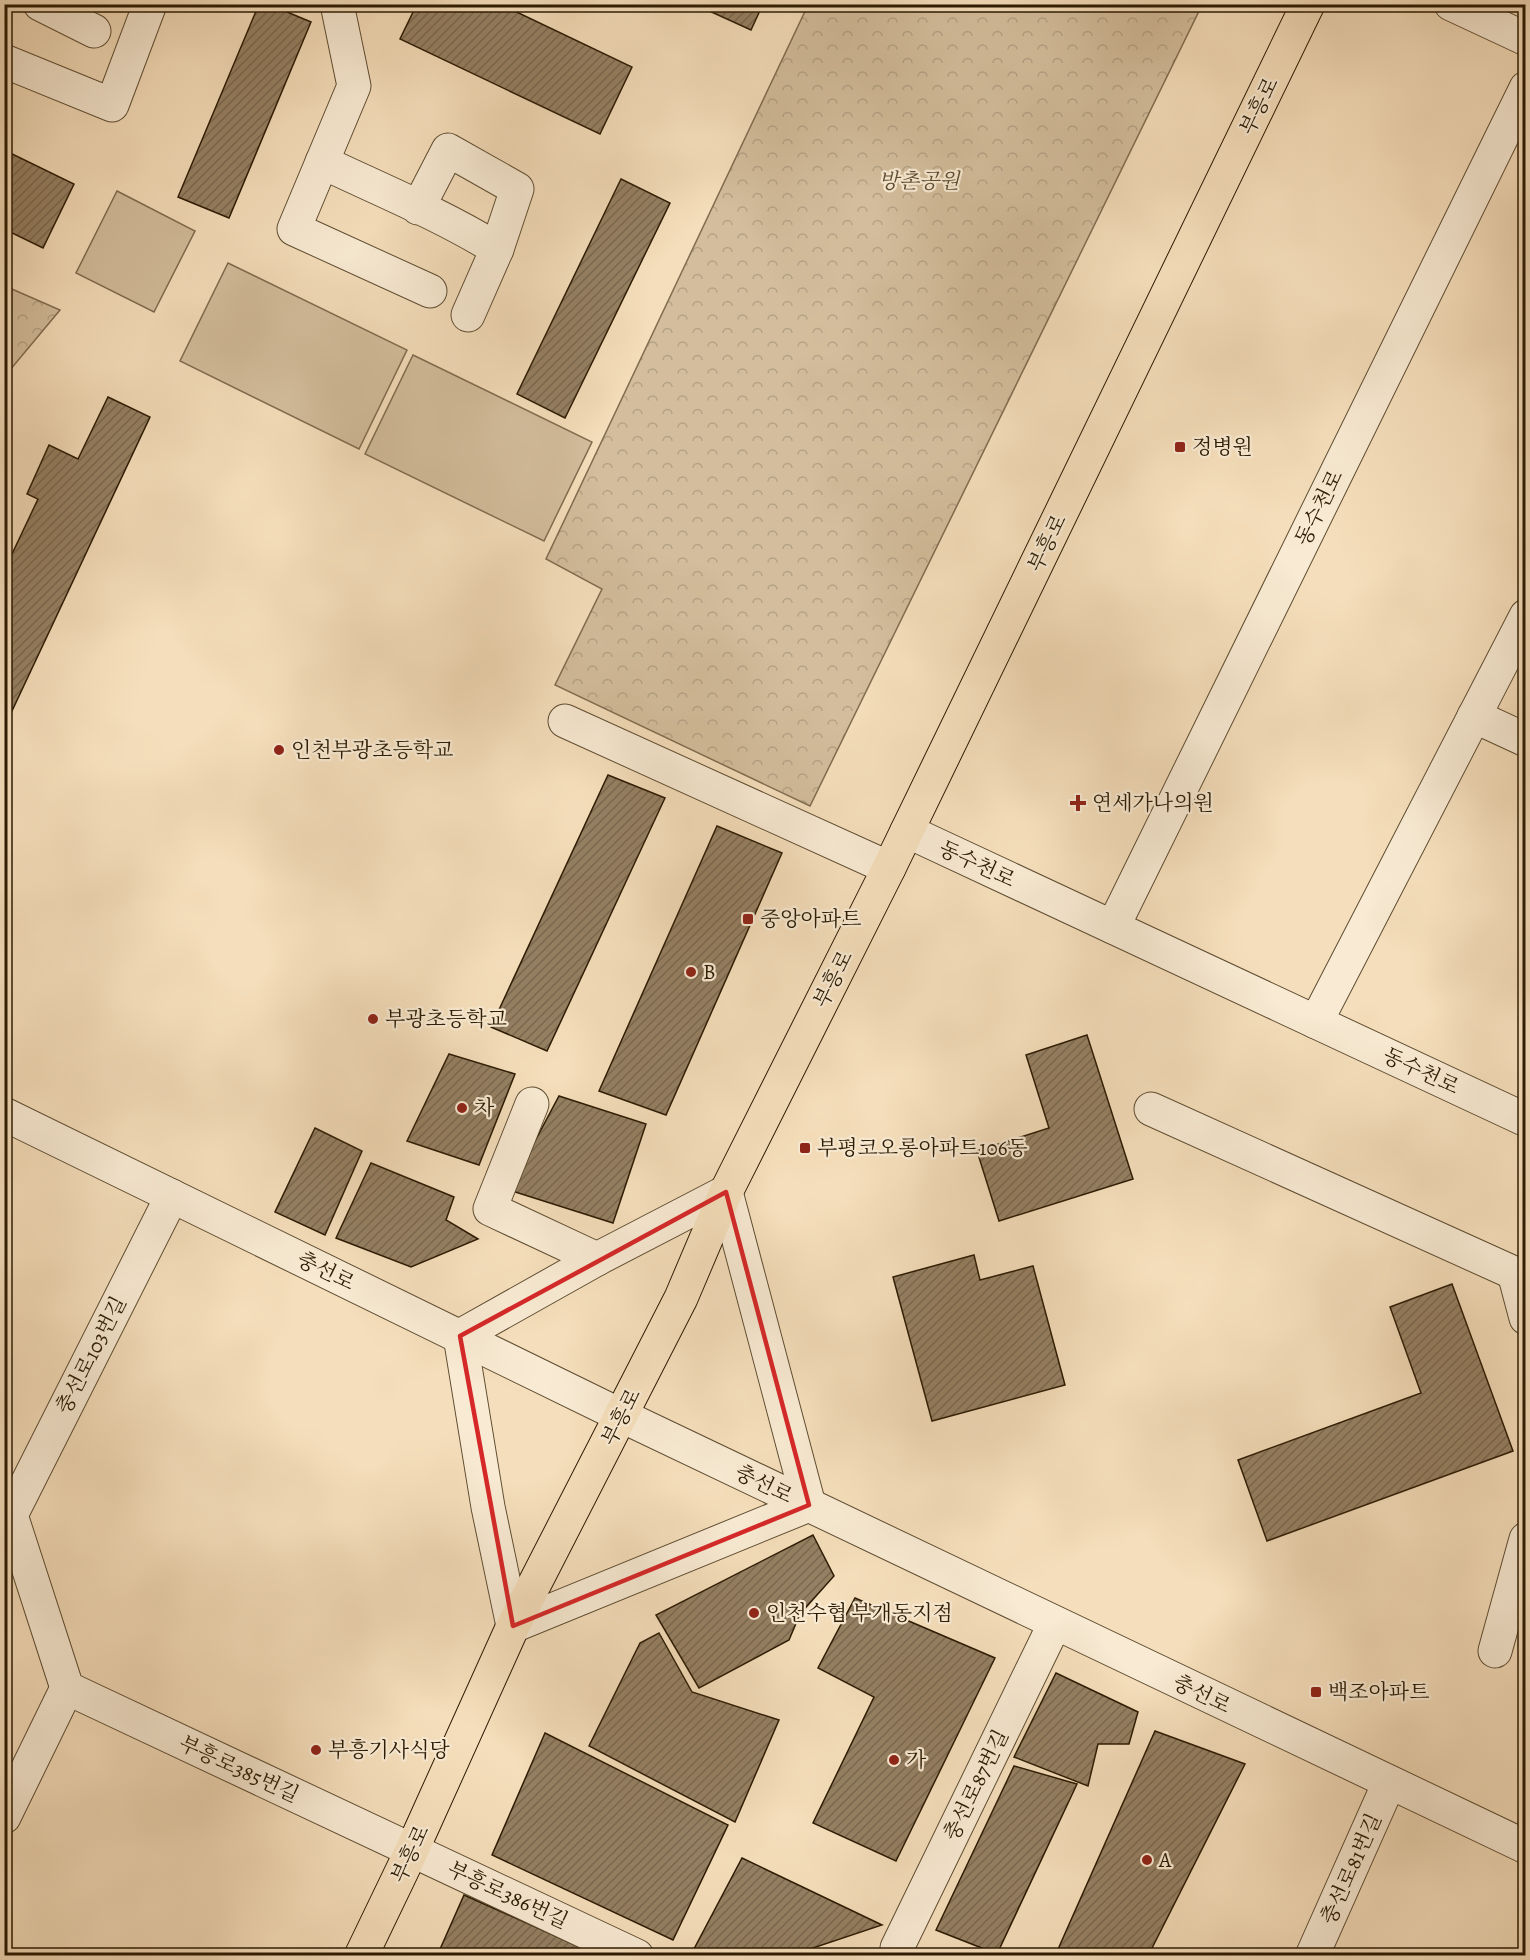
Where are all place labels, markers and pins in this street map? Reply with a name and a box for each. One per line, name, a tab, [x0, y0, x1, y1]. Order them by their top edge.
place label: 정병원	[1192, 433, 1253, 461]
marker: 정병원	[1173, 440, 1187, 454]
place label: 인천부광초등학교	[291, 736, 453, 764]
marker: 인천부광초등학교	[272, 743, 286, 757]
place label: 연세가나의원	[1092, 789, 1214, 817]
marker: 연세가나의원	[1069, 794, 1087, 812]
place label: 중앙아파트	[760, 905, 861, 933]
marker: 중앙아파트	[741, 912, 755, 926]
place label: B	[703, 958, 716, 986]
marker: B	[684, 965, 698, 979]
place label: 부광초등학교	[385, 1005, 507, 1033]
marker: 부광초등학교	[366, 1012, 380, 1026]
place label: 차	[474, 1094, 495, 1122]
marker: 차	[455, 1101, 469, 1115]
place label: 부평코오롱아파트106동	[817, 1134, 1028, 1162]
marker: 부평코오롱아파트106동	[798, 1141, 812, 1155]
place label: 인천수협 부개동지점	[766, 1599, 953, 1627]
marker: 인천수협 부개동지점	[747, 1606, 761, 1620]
place label: 백조아파트	[1328, 1678, 1429, 1706]
marker: 백조아파트	[1309, 1685, 1323, 1699]
place label: 부흥기사식당	[328, 1736, 450, 1764]
marker: 부흥기사식당	[309, 1743, 323, 1757]
place label: 가	[906, 1746, 927, 1774]
marker: 가	[887, 1753, 901, 1767]
place label: A	[1158, 1846, 1172, 1874]
marker: A	[1140, 1853, 1154, 1867]

